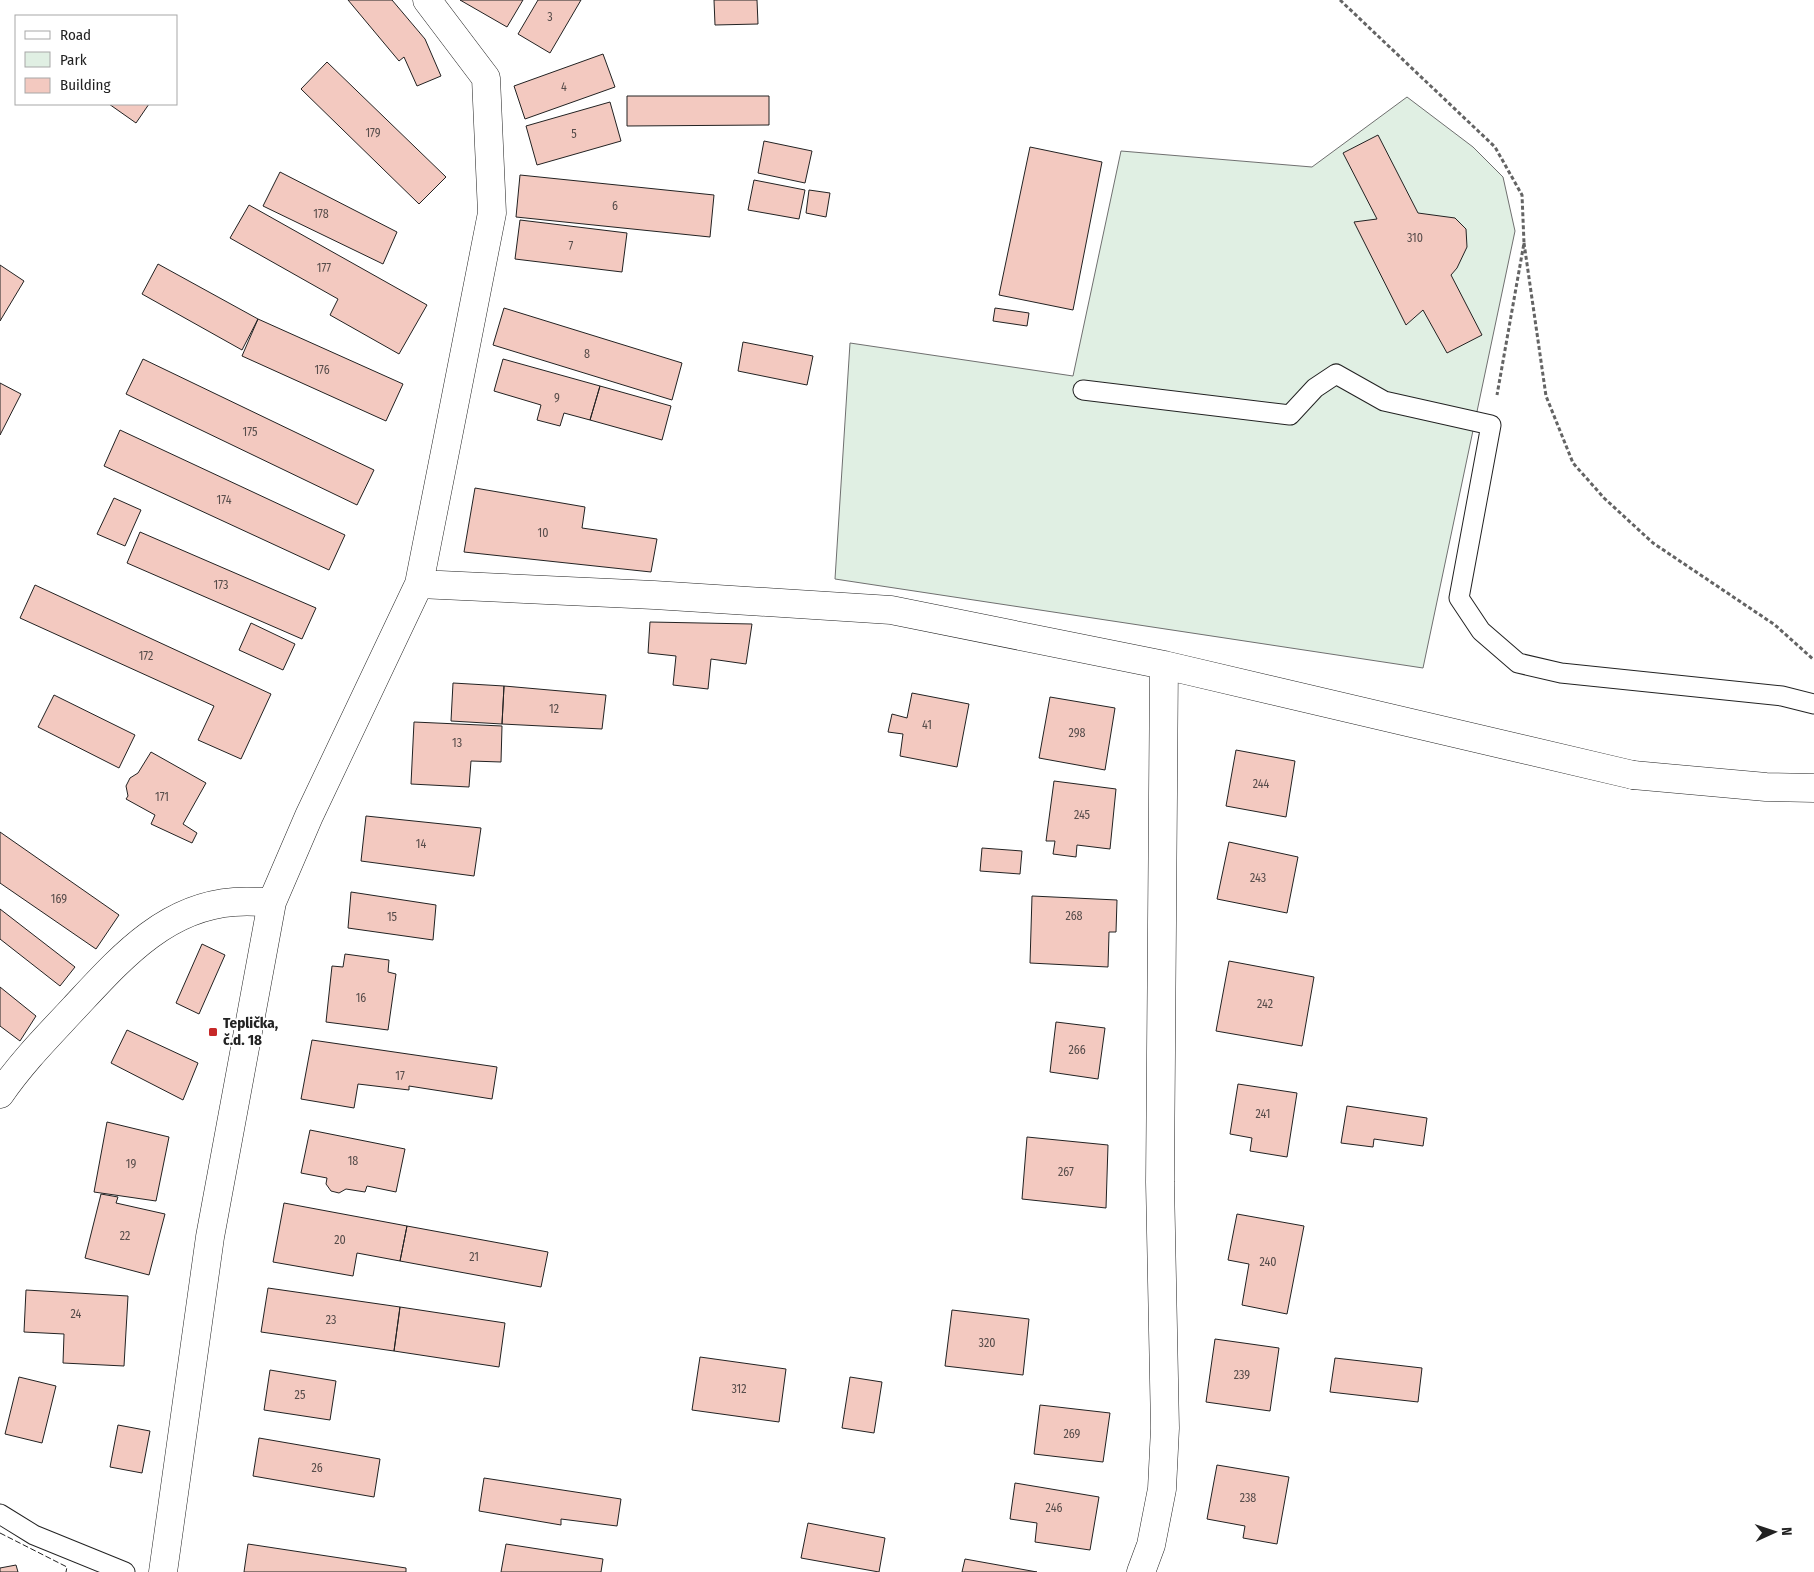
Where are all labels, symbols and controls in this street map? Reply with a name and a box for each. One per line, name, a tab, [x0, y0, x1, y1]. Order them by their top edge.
house number: 3	[547, 10, 553, 24]
legend	[15, 15, 178, 105]
text: Road	[60, 26, 91, 44]
text: Park	[60, 51, 87, 69]
text: Building	[60, 76, 111, 94]
house number: 4	[561, 80, 567, 94]
house number: 179	[365, 126, 381, 140]
house number: 5	[571, 127, 577, 141]
house number: 6	[612, 199, 618, 213]
house number: 178	[313, 207, 329, 221]
house number: 310	[1407, 231, 1423, 245]
house number: 7	[569, 239, 574, 253]
house number: 177	[317, 261, 331, 275]
house number: 8	[584, 347, 590, 361]
house number: 176	[314, 363, 330, 377]
house number: 9	[554, 391, 560, 405]
house number: 175	[243, 425, 258, 439]
house number: 174	[217, 493, 232, 507]
house number: 10	[538, 526, 548, 540]
house number: 173	[214, 578, 228, 592]
house number: 172	[139, 649, 153, 663]
house number: 12	[549, 702, 559, 716]
house number: 41	[922, 718, 932, 732]
house number: 298	[1068, 726, 1086, 740]
house number: 13	[452, 736, 462, 750]
house number: 244	[1253, 777, 1270, 791]
house number: 171	[155, 790, 169, 804]
house number: 245	[1074, 808, 1091, 822]
house number: 14	[416, 837, 426, 851]
house number: 243	[1250, 871, 1266, 885]
house number: 169	[51, 892, 67, 906]
house number: 268	[1065, 909, 1083, 923]
house number: 15	[387, 910, 398, 924]
house number: 16	[356, 991, 366, 1005]
house number: 242	[1257, 997, 1273, 1011]
place label: Teplička, č.d. 18	[223, 1014, 278, 1049]
marker: Teplička, č.d. 18	[207, 1026, 219, 1038]
house number: 266	[1068, 1043, 1086, 1057]
house number: 17	[395, 1069, 405, 1083]
house number: 241	[1256, 1107, 1270, 1121]
house number: 18	[348, 1154, 358, 1168]
house number: 19	[126, 1157, 136, 1171]
house number: 267	[1058, 1165, 1074, 1179]
house number: 22	[120, 1229, 130, 1243]
house number: 20	[334, 1233, 346, 1247]
house number: 21	[469, 1250, 479, 1264]
house number: 240	[1259, 1255, 1277, 1269]
house number: 24	[71, 1307, 82, 1321]
house number: 23	[326, 1313, 336, 1327]
house number: 320	[979, 1336, 995, 1350]
house number: 239	[1234, 1368, 1250, 1382]
house number: 312	[731, 1382, 747, 1396]
house number: 25	[295, 1388, 306, 1402]
house number: 269	[1064, 1427, 1081, 1441]
house number: 26	[311, 1461, 323, 1475]
house number: 238	[1240, 1491, 1256, 1505]
house number: 246	[1046, 1501, 1062, 1515]
north arrow	[1749, 1507, 1799, 1557]
text: N	[1778, 1527, 1795, 1536]

